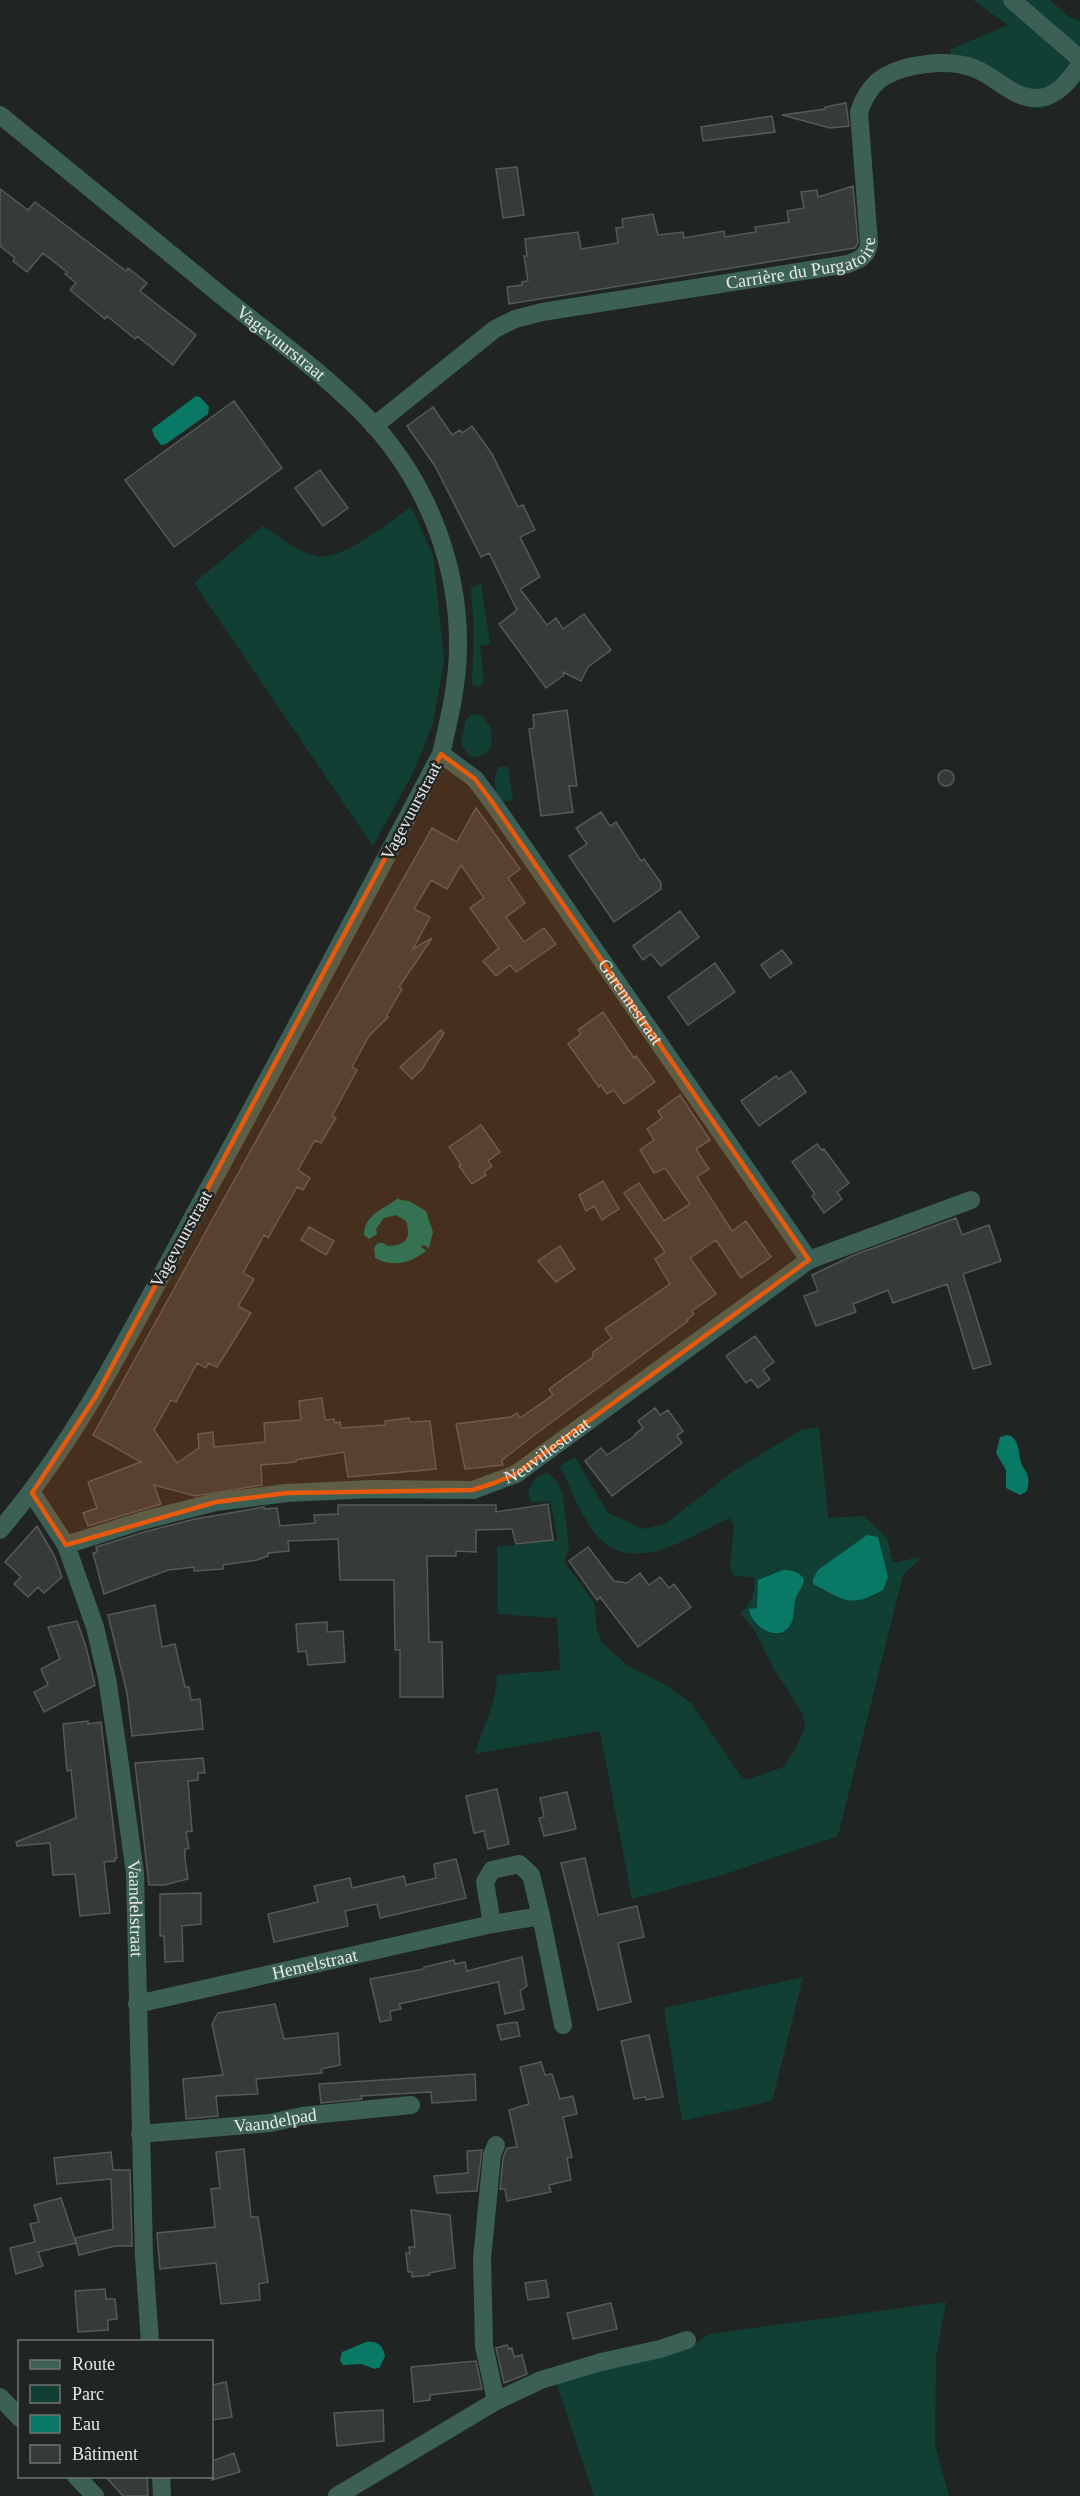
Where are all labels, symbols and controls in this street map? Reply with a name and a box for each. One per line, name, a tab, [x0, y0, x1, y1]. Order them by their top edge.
street label: Carrière du Purgatoire	[724, 237, 879, 293]
street label: Vagevuurstraat	[232, 302, 330, 385]
street label: Vagevuurstraat	[377, 759, 445, 863]
street label: Garennestraat	[594, 955, 667, 1049]
street label: Vagevuurstraat	[146, 1187, 216, 1291]
street label: Neuvillestraat	[501, 1414, 594, 1488]
street label: Vaandelstraat	[123, 1859, 147, 1957]
street label: Hemelstraat	[270, 1945, 359, 1983]
street label: Vaandelpad	[233, 2105, 318, 2136]
legend	[18, 2340, 213, 2478]
text: Route	[72, 2354, 115, 2374]
text: Parc	[72, 2384, 104, 2404]
text: Eau	[72, 2414, 100, 2434]
text: Bâtiment	[72, 2444, 138, 2464]

